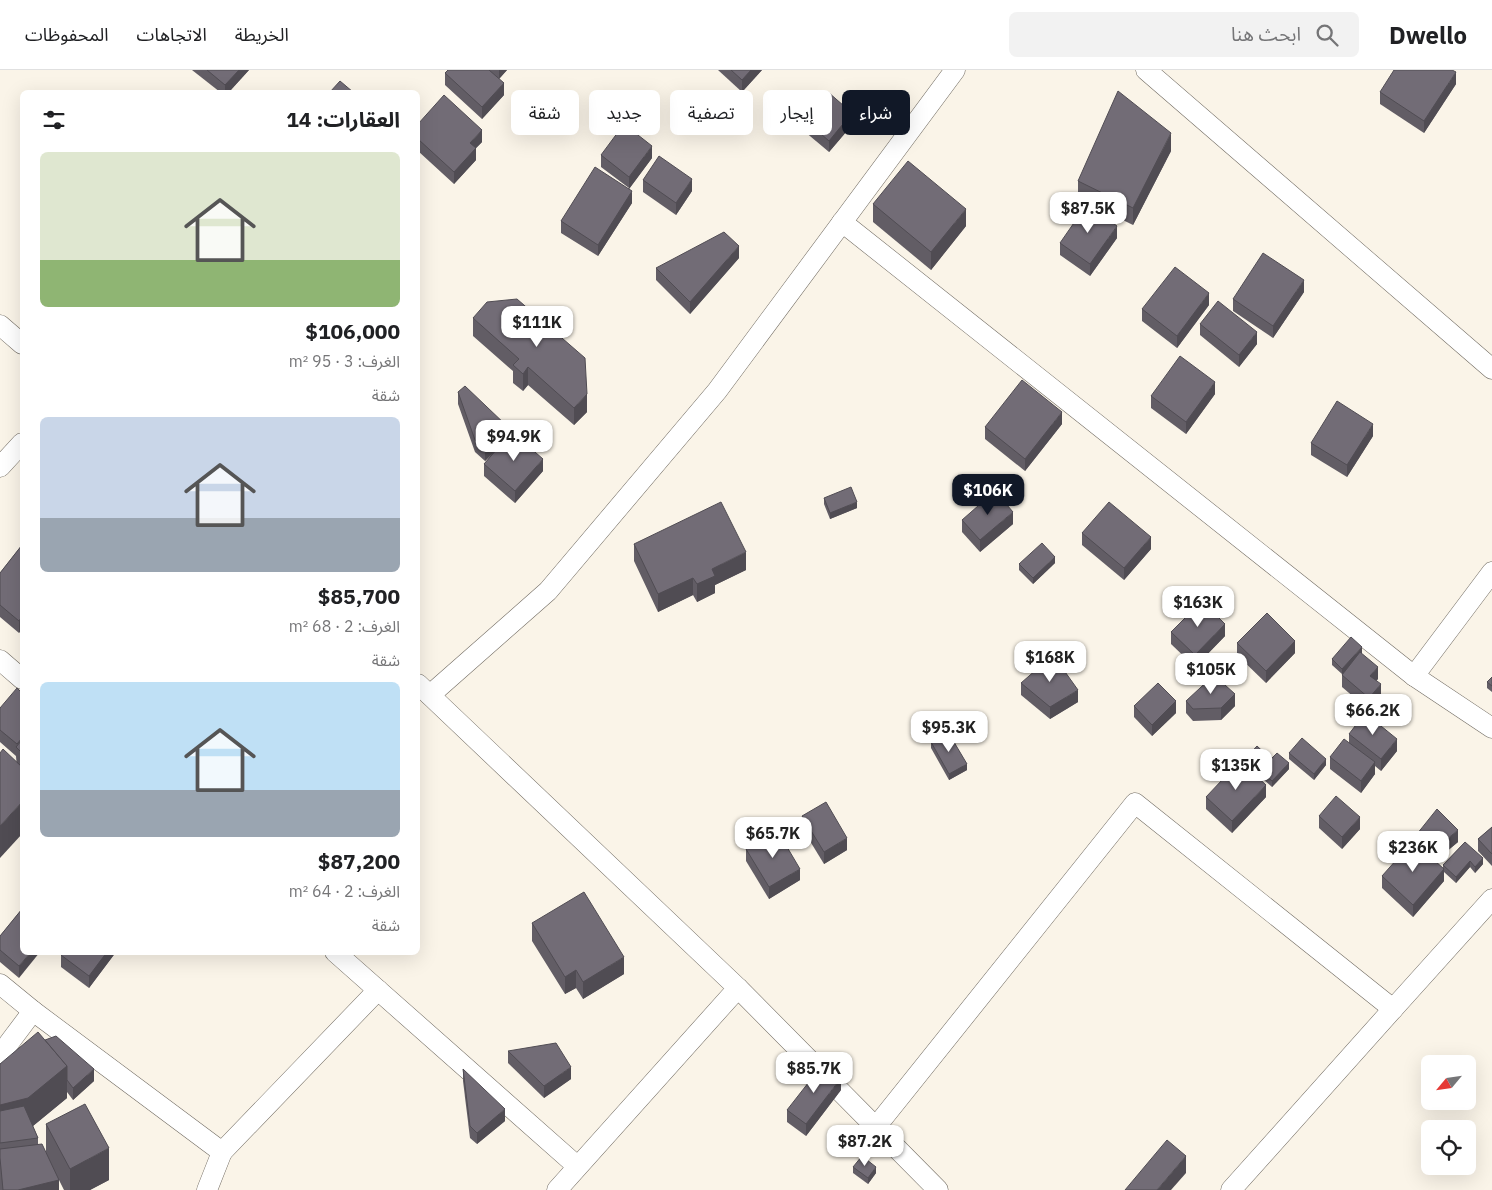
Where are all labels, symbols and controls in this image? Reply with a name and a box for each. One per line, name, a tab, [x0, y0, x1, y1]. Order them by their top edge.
search box	[1009, 12, 1359, 57]
text: Dwello	[1389, 19, 1467, 51]
icon: search	[1313, 21, 1341, 49]
text: ابحث هنا	[1231, 22, 1301, 46]
text: المحفوظات	[25, 23, 109, 46]
text: الاتجاهات	[137, 23, 207, 46]
text: الخريطة	[235, 23, 289, 46]
chip: شقة	[511, 90, 579, 135]
chip: جديد	[589, 90, 660, 135]
chip: تصفية	[670, 90, 753, 135]
chip: إيجار	[763, 90, 832, 135]
chip: شراء	[842, 90, 910, 135]
text: العقارات: 14	[286, 105, 400, 133]
icon: filters	[40, 106, 68, 134]
icon: home	[175, 185, 265, 275]
pin: $87.5K	[1047, 191, 1129, 234]
text: $87.5K	[1061, 198, 1115, 218]
pin: $111K	[502, 306, 572, 348]
text: $111K	[512, 312, 562, 332]
text: $106,000	[305, 317, 400, 345]
text: الغرف: 3 · 95 m²	[289, 351, 400, 371]
text: شقة	[372, 385, 400, 405]
pin: $94.9K	[473, 420, 555, 462]
text: $94.9K	[487, 426, 541, 446]
icon: home	[175, 450, 265, 540]
pin: $106K	[953, 474, 1023, 516]
text: $106K	[963, 480, 1013, 500]
text: $85,700	[318, 582, 400, 610]
pin: $163K	[1163, 586, 1233, 628]
text: $163K	[1173, 592, 1223, 612]
text: الغرف: 2 · 68 m²	[289, 616, 400, 636]
pin: $168K	[1015, 640, 1085, 683]
text: $168K	[1025, 647, 1075, 667]
text: شقة	[372, 650, 400, 670]
pin: $105K	[1176, 652, 1246, 695]
text: $105K	[1186, 659, 1236, 679]
pin: $66.2K	[1332, 694, 1414, 736]
text: $66.2K	[1346, 700, 1400, 720]
pin: $95.3K	[908, 710, 990, 753]
icon: home	[175, 715, 265, 805]
text: $95.3K	[922, 717, 976, 737]
pin: $135K	[1201, 748, 1271, 791]
text: $135K	[1211, 755, 1261, 775]
pin: $65.7K	[732, 816, 814, 859]
text: $65.7K	[746, 823, 800, 843]
pin: $236K	[1378, 830, 1448, 873]
text: $236K	[1388, 837, 1438, 857]
text: $87,200	[318, 847, 400, 875]
text: الغرف: 2 · 64 m²	[289, 881, 400, 901]
text: شقة	[372, 915, 400, 935]
pin: $85.7K	[773, 1052, 855, 1094]
north arrow	[1421, 1055, 1476, 1110]
map controls	[1421, 1055, 1476, 1175]
text: $85.7K	[787, 1058, 841, 1078]
button: locate	[1421, 1120, 1476, 1175]
pin: $87.2K	[824, 1124, 906, 1167]
text: $87.2K	[838, 1131, 892, 1151]

